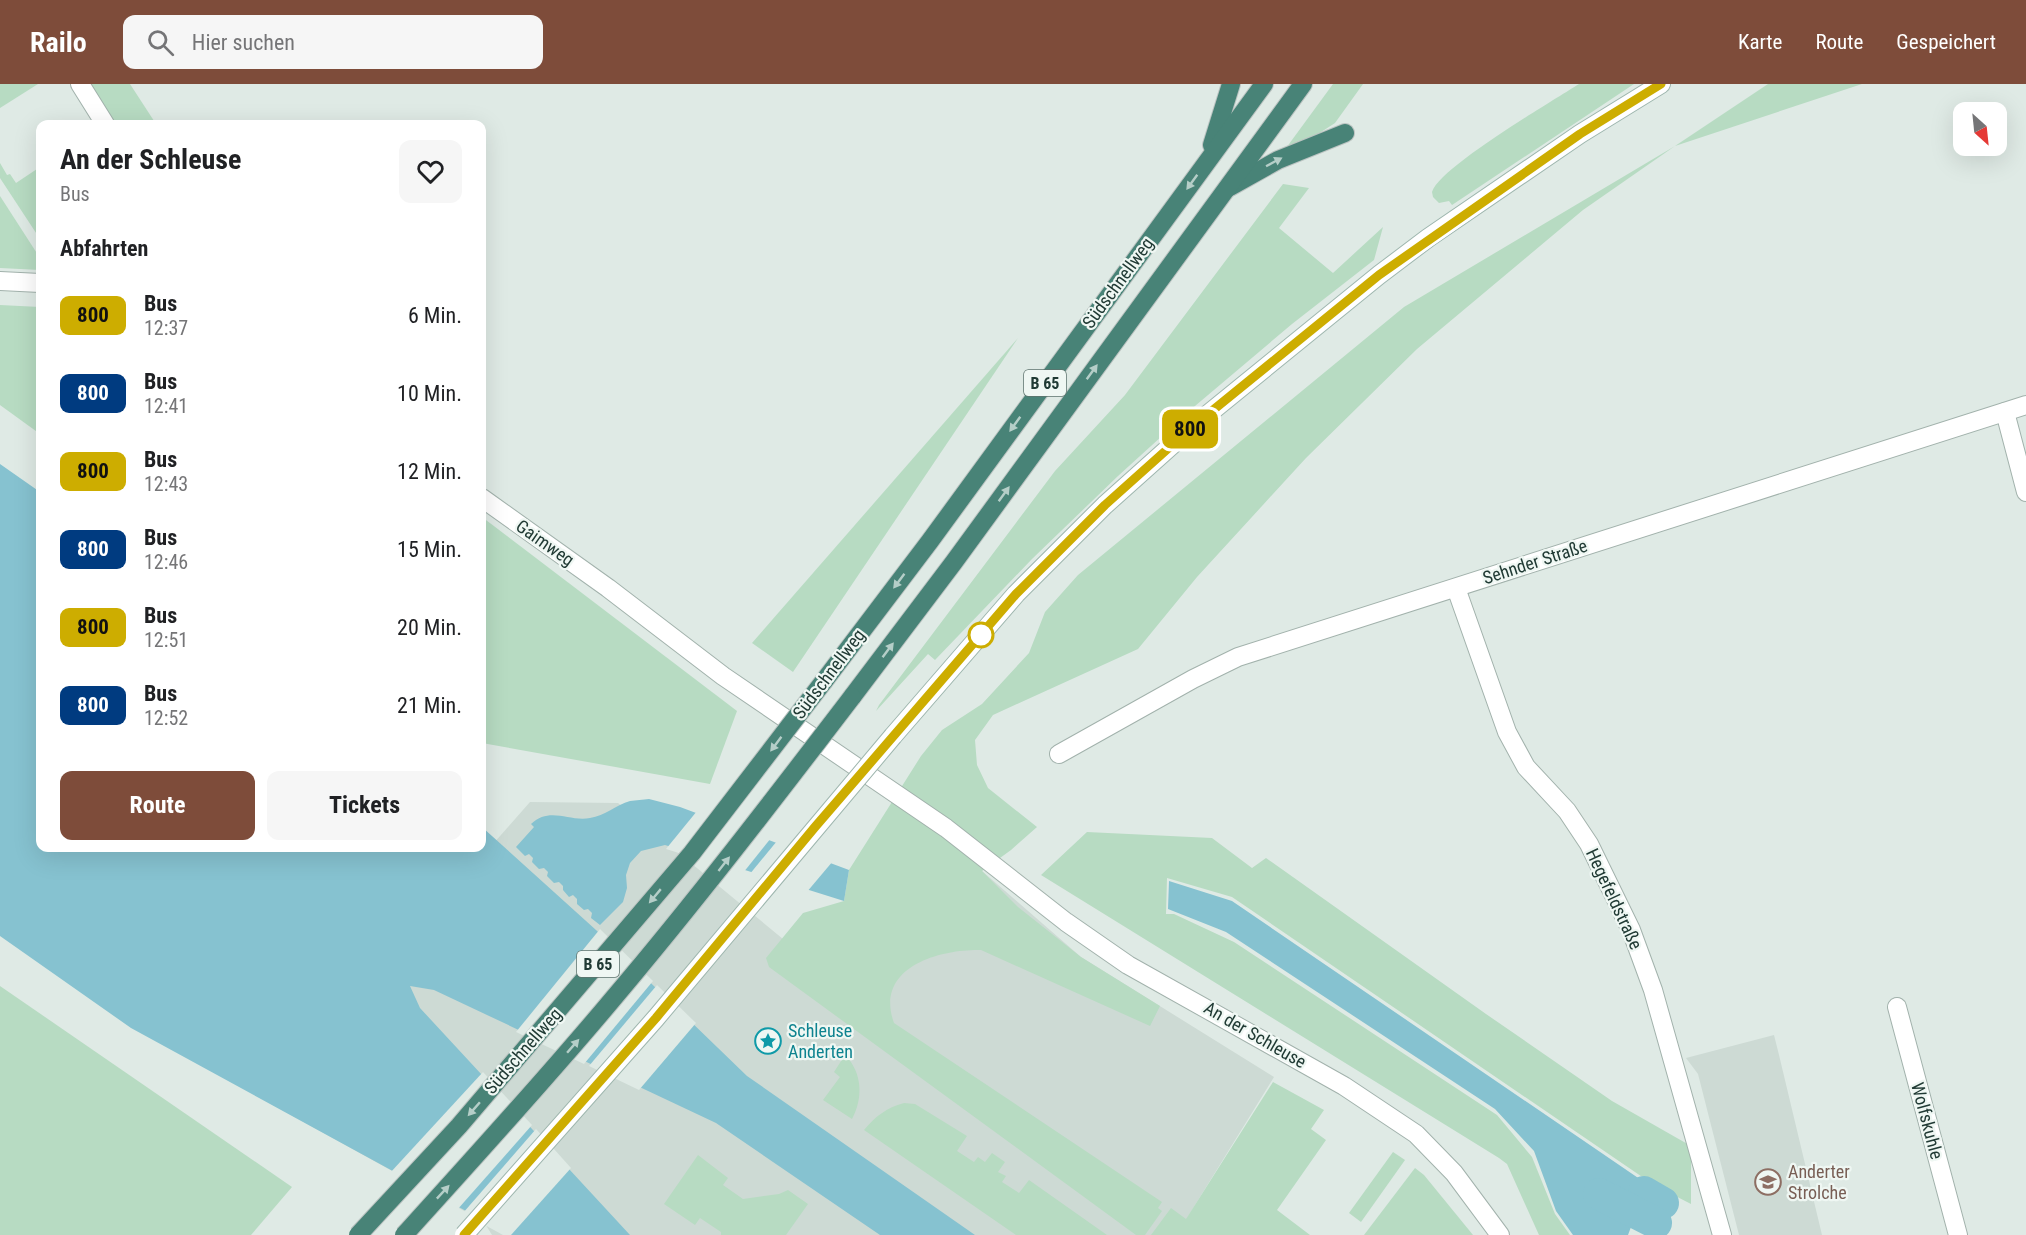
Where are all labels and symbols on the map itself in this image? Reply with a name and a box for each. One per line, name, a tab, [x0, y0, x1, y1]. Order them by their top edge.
north arrow	[1953, 102, 2007, 156]
one-way arrow	[1266, 157, 1283, 167]
one-way arrow	[1186, 173, 1198, 189]
street label: Südschnellweg	[1078, 233, 1157, 332]
one-way arrow	[1086, 364, 1098, 380]
road number: B 65	[1024, 370, 1066, 396]
line badge: 800	[1156, 410, 1224, 448]
one-way arrow	[1009, 416, 1021, 432]
one-way arrow	[998, 486, 1010, 502]
street label: Gaimweg	[512, 515, 578, 570]
street label: Sehnder Straße	[1480, 535, 1590, 588]
one-way arrow	[894, 574, 906, 589]
unlabelled marker	[968, 622, 994, 648]
street label: Südschnellweg	[788, 625, 869, 723]
one-way arrow	[881, 643, 893, 658]
one-way arrow	[770, 736, 783, 752]
street label: Hegefeldstraße	[1582, 845, 1647, 953]
one-way arrow	[717, 856, 729, 871]
one-way arrow	[649, 889, 661, 904]
road number: B 65	[577, 951, 619, 977]
street label: An der Schleuse	[1200, 997, 1310, 1072]
street label: Südschnellweg	[480, 1004, 566, 1098]
place label: Schleuse Anderten	[788, 1020, 853, 1062]
place icon: Schleuse Anderten	[753, 1026, 783, 1056]
one-way arrow	[566, 1039, 579, 1054]
street label: Wolfskuhle	[1907, 1080, 1948, 1162]
one-way arrow	[468, 1101, 481, 1116]
place label: Anderter Strolche	[1788, 1161, 1850, 1203]
school or university icon: Anderter Strolche	[1753, 1167, 1783, 1197]
one-way arrow	[436, 1185, 449, 1200]

